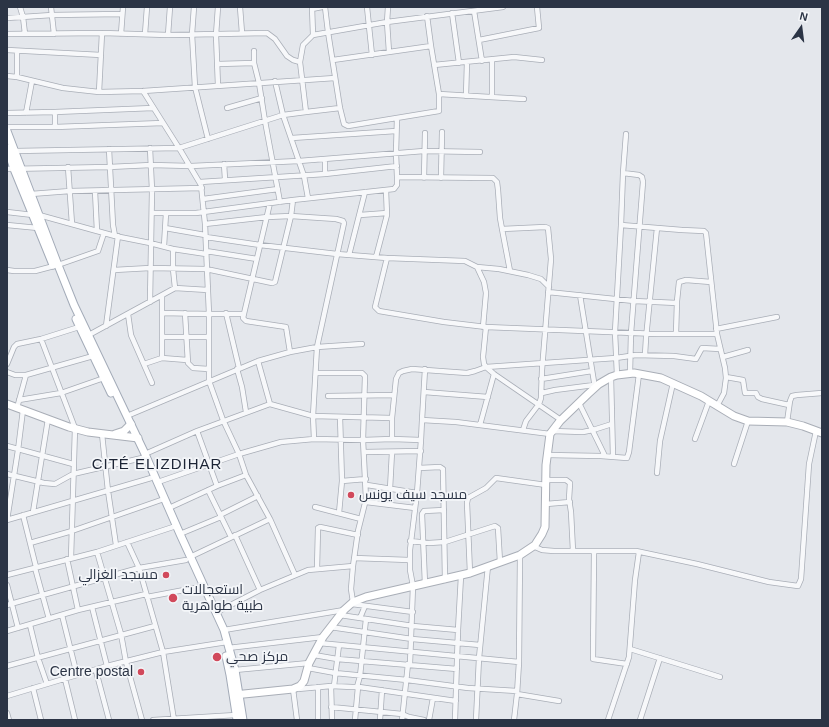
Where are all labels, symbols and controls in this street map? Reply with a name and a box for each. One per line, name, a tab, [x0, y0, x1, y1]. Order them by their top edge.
north arrow	[781, 8, 821, 48]
text: N	[799, 10, 809, 23]
district label: CITÉ ELIZDIHAR	[92, 456, 222, 474]
place label: مسجد سيف يونس	[359, 487, 467, 503]
marker: مسجد سيف يونس	[346, 490, 356, 500]
place label: مسجد الغزالي	[78, 567, 158, 583]
marker: مسجد الغزالي	[161, 570, 171, 580]
place label: استعجالات طبية طواهرية	[182, 582, 263, 614]
marker: استعجالات طبية طواهرية	[167, 592, 179, 604]
place label: مركز صحي	[226, 649, 288, 665]
marker: مركز صحي	[211, 651, 223, 663]
place label: Centre postal	[50, 664, 133, 680]
marker: Centre postal	[136, 667, 146, 677]

